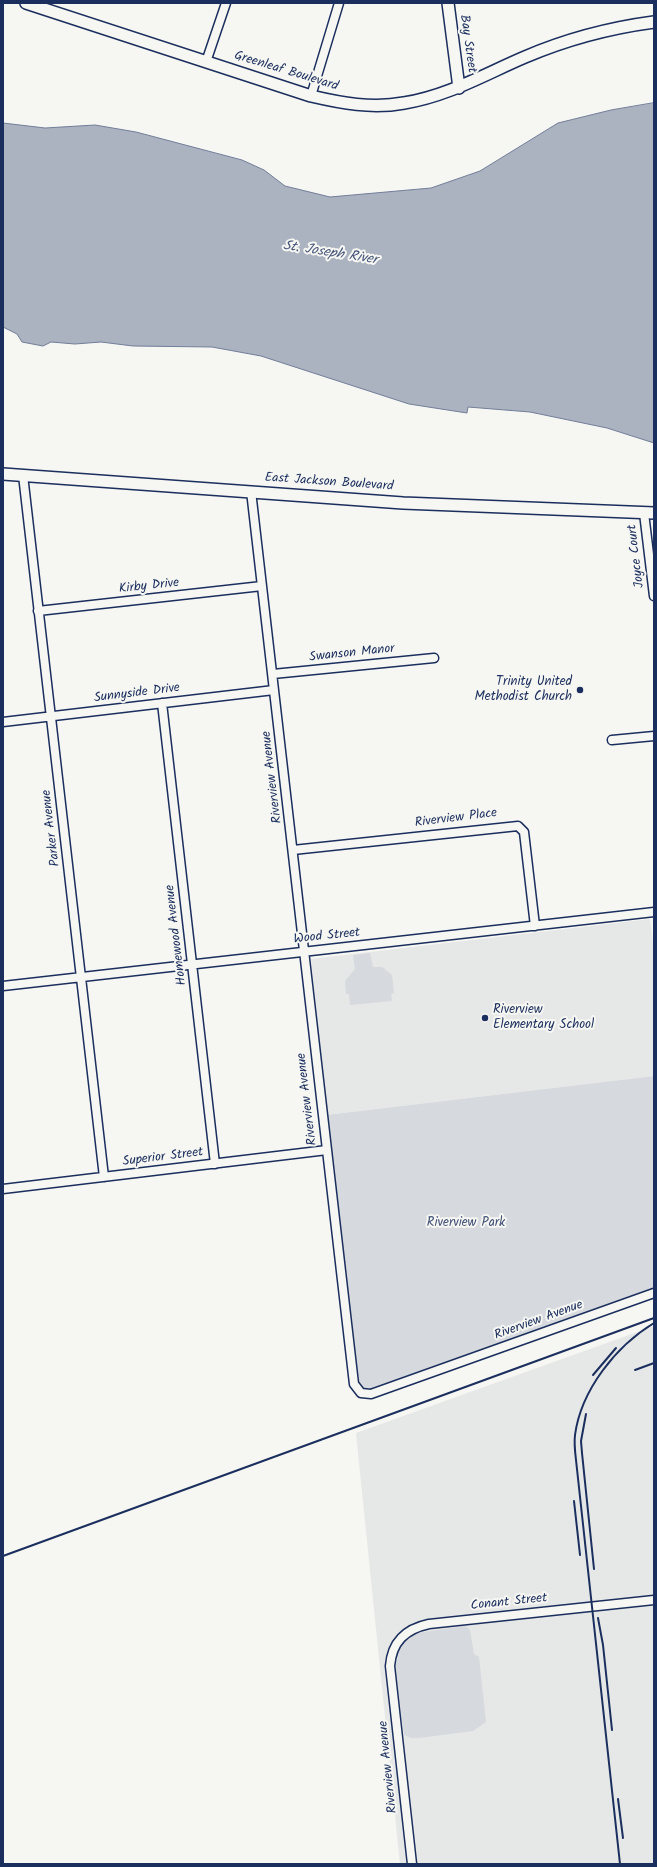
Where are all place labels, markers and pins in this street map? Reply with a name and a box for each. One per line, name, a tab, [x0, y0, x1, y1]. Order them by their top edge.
place label: Trinity United Methodist Church	[475, 675, 572, 706]
marker: Trinity United Methodist Church	[575, 685, 585, 695]
place label: Riverview Elementary School	[493, 1003, 594, 1034]
marker: Riverview Elementary School	[480, 1013, 490, 1023]

